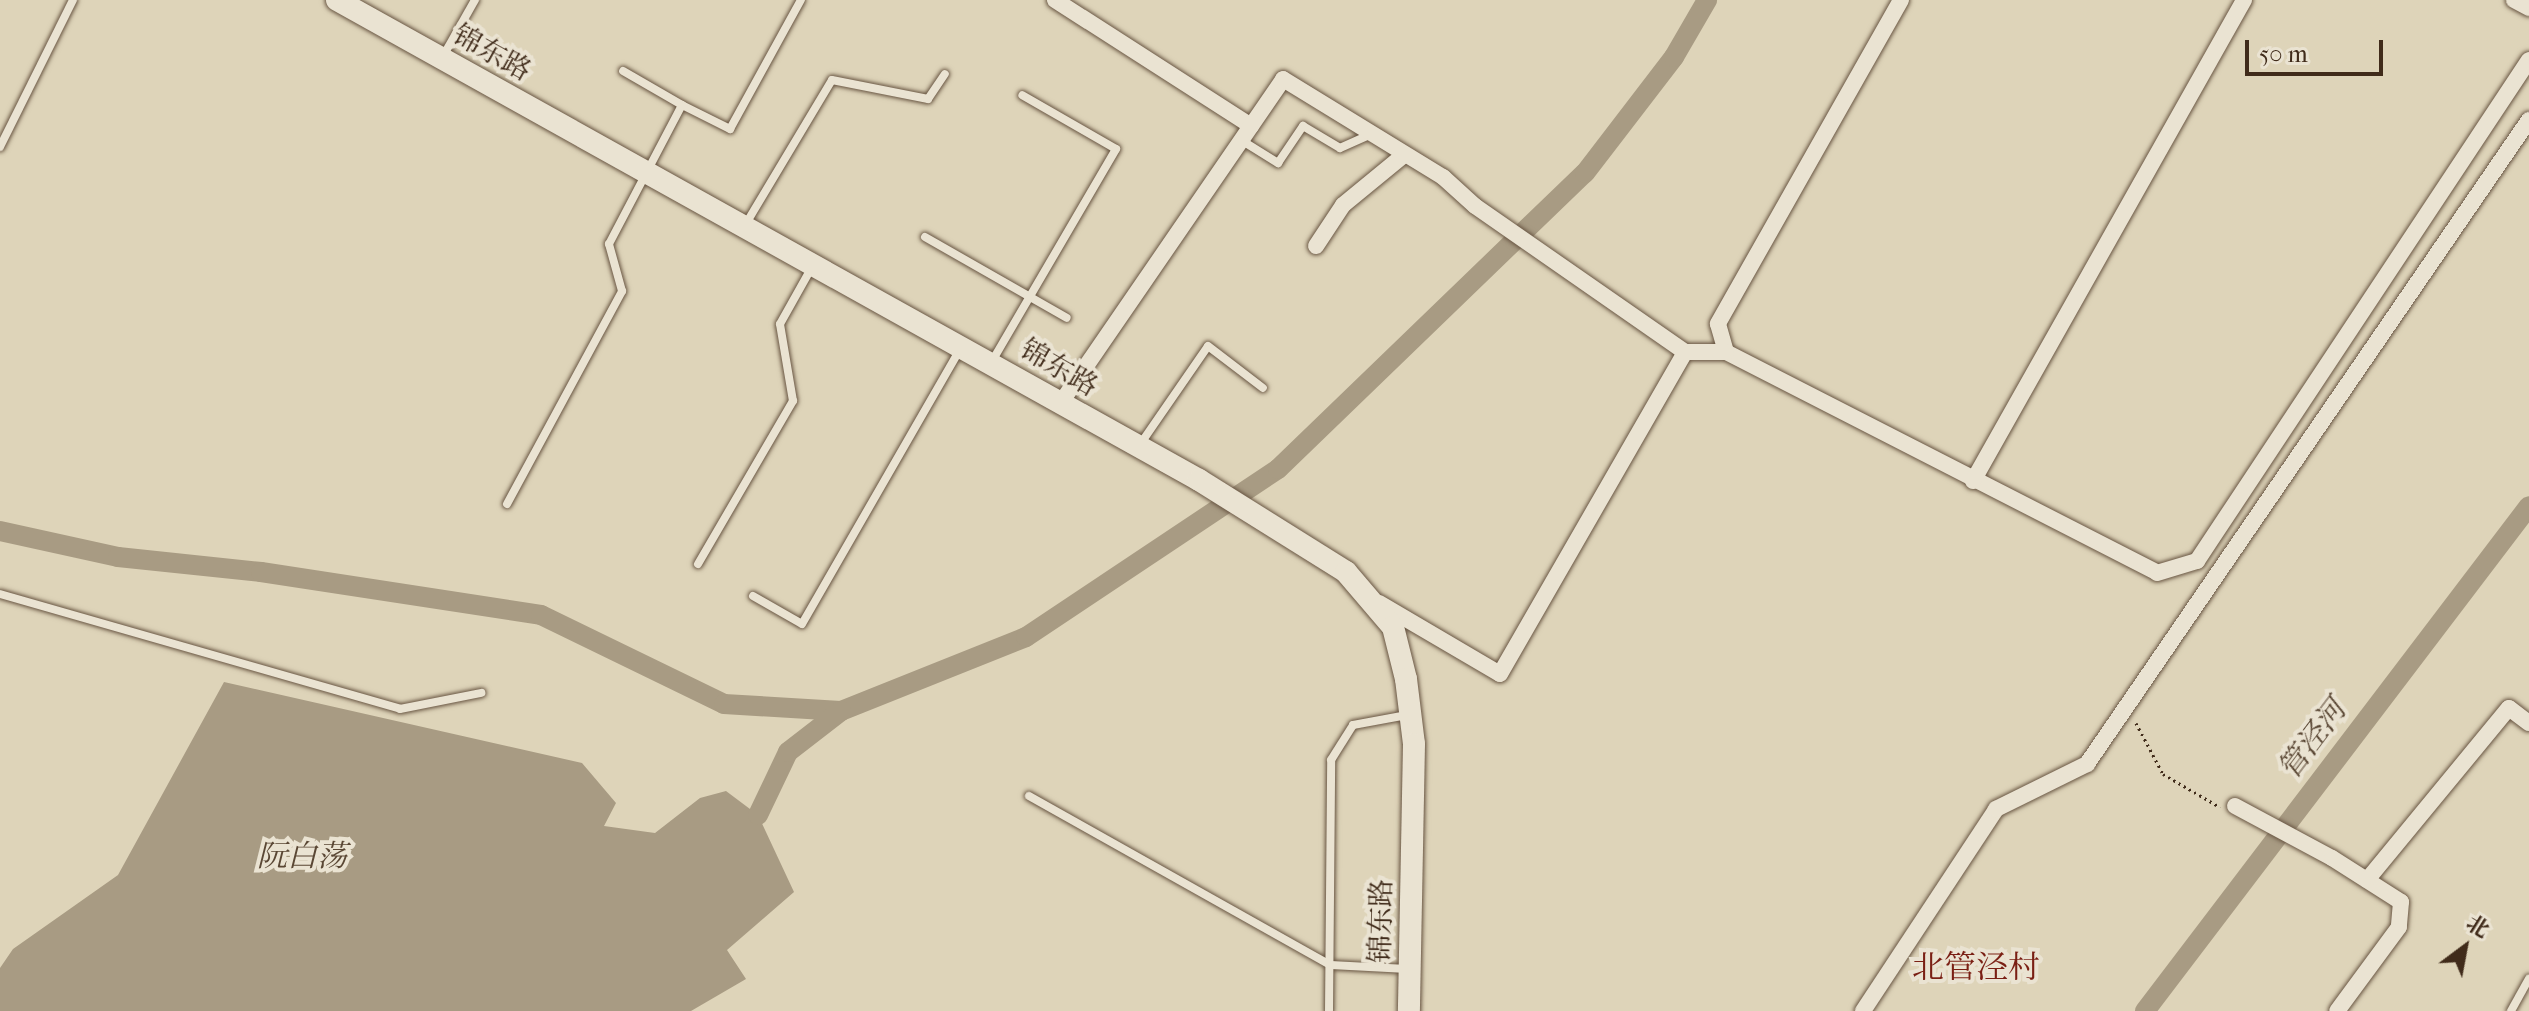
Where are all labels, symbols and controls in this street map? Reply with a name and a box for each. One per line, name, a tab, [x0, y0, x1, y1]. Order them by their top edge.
street label: 锦东路	[447, 18, 537, 88]
scale bar	[2249, 24, 2387, 74]
text: 50 m	[2259, 40, 2308, 68]
street label: 锦东路	[1014, 332, 1104, 404]
water label: 管泾河	[2272, 693, 2354, 787]
water label: 阮白荡	[257, 839, 347, 875]
street label: 锦东路	[1363, 879, 1399, 963]
north arrow	[2425, 907, 2505, 987]
text: 北	[2461, 910, 2494, 944]
district label: 北管泾村	[1912, 949, 2040, 987]

